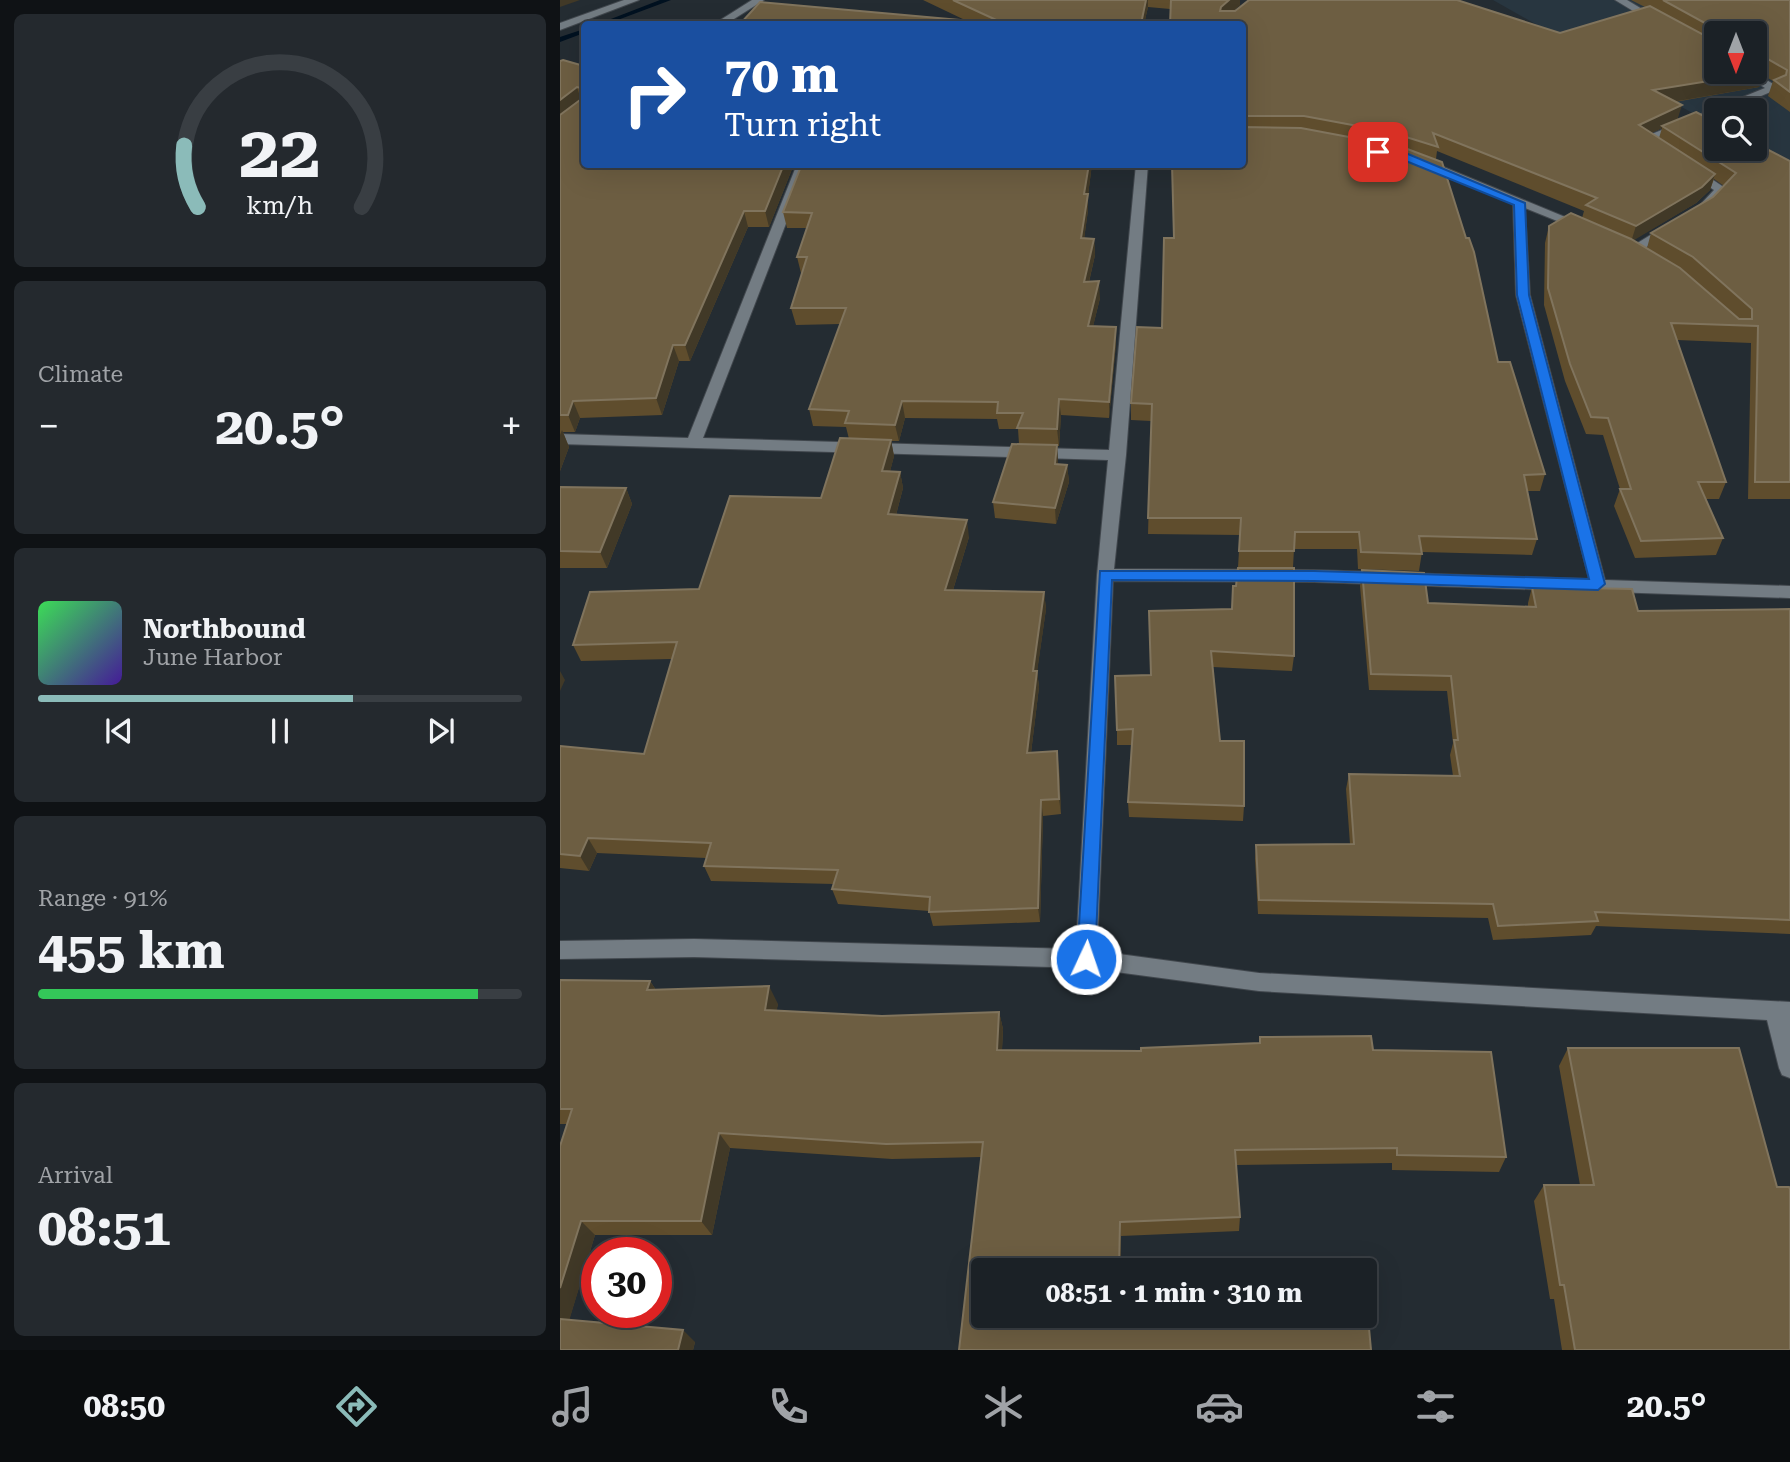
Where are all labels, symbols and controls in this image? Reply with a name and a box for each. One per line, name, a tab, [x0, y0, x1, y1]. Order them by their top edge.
north arrow	[1704, 21, 1768, 84]
map controls	[1704, 21, 1767, 161]
text: 70 m	[724, 47, 839, 104]
icon: right	[609, 49, 700, 140]
button: search	[1704, 98, 1767, 161]
text: Turn right	[724, 106, 881, 144]
text: 22	[239, 110, 321, 195]
pin	[1348, 122, 1408, 182]
icon: arrive	[1359, 133, 1397, 171]
text: km/h	[247, 190, 313, 219]
text: Climate	[38, 361, 123, 388]
text: 20.5°	[215, 396, 345, 457]
text: −	[38, 404, 59, 448]
text: +	[501, 404, 522, 448]
text: Northbound	[143, 614, 306, 644]
text: June Harbor	[143, 644, 283, 671]
icon: previous	[100, 712, 138, 750]
icon: pause	[261, 712, 299, 750]
icon: next	[422, 712, 460, 750]
text: Range · 91%	[38, 885, 167, 912]
text: 455 km	[38, 920, 225, 981]
position arrow	[1049, 922, 1123, 996]
text: Arrival	[38, 1162, 113, 1189]
text: 08:51	[38, 1197, 171, 1258]
speed limit sign: 30	[581, 1237, 672, 1328]
text: 08:51 · 1 min · 310 m	[1046, 1278, 1302, 1308]
icon: directions	[332, 1382, 381, 1431]
icon: music	[548, 1382, 597, 1431]
icon: phone	[764, 1382, 813, 1431]
icon: climate	[979, 1382, 1028, 1431]
icon: car	[1195, 1382, 1244, 1431]
icon: filters	[1411, 1382, 1460, 1431]
text: 08:50	[83, 1387, 165, 1425]
text: 20.5°	[1627, 1387, 1707, 1425]

